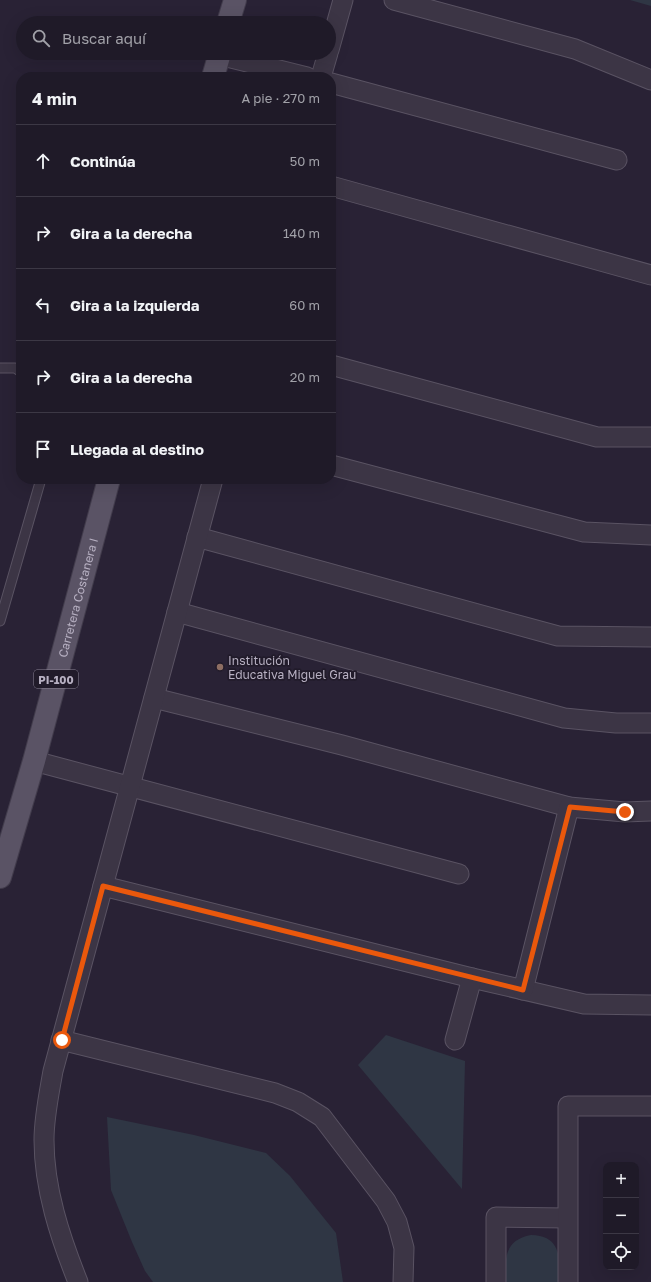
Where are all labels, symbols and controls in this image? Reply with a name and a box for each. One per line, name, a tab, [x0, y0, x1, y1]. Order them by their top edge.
search box	[16, 16, 336, 60]
icon: search	[30, 27, 52, 49]
text: Buscar aquí	[62, 29, 146, 47]
text: 4 min	[32, 88, 77, 109]
text: A pie · 270 m	[241, 90, 320, 106]
icon: ahead	[32, 150, 54, 172]
text: Continúa	[70, 152, 136, 170]
text: 50 m	[290, 153, 320, 169]
icon: right	[32, 222, 54, 244]
text: Gira a la derecha	[70, 224, 192, 242]
text: 140 m	[283, 225, 320, 241]
icon: left	[32, 294, 54, 316]
text: Gira a la izquierda	[70, 296, 200, 314]
text: 60 m	[289, 297, 320, 313]
icon: right	[32, 366, 54, 388]
text: Gira a la derecha	[70, 368, 192, 386]
text: 20 m	[290, 369, 320, 385]
icon: arrive	[32, 438, 54, 460]
text: Llegada al destino	[70, 440, 204, 458]
street label: Carretera Costanera I	[54, 536, 101, 659]
place label: Institución Educativa Miguel Grau	[228, 653, 356, 682]
marker: Institución Educativa Miguel Grau	[215, 662, 225, 672]
road number: PI-100	[34, 670, 78, 688]
route end	[616, 803, 634, 821]
route start	[53, 1031, 71, 1049]
map controls	[603, 1162, 639, 1270]
button: +	[603, 1162, 639, 1198]
button: −	[603, 1198, 639, 1234]
button: locate	[603, 1234, 639, 1270]

